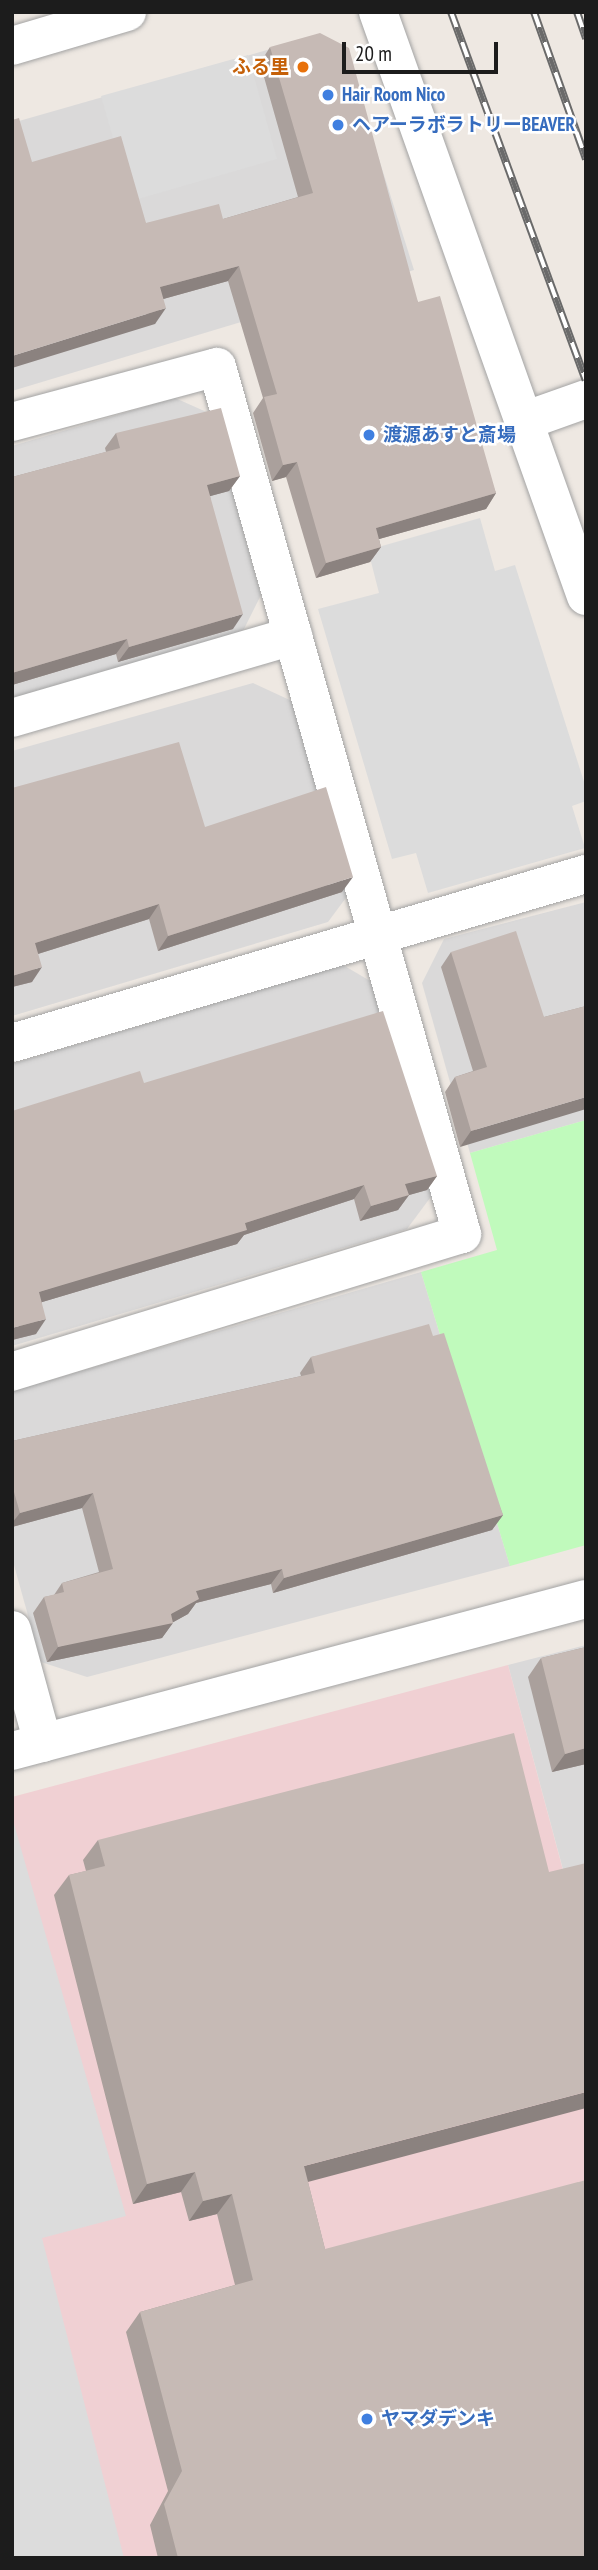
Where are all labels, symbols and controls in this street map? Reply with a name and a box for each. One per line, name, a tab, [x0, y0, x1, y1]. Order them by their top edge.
scale bar	[346, 28, 502, 72]
text: 20 m	[355, 40, 392, 67]
place label: ふる里	[232, 56, 289, 78]
marker: ふる里	[295, 59, 311, 75]
place label: Hair Room Nico	[342, 84, 445, 106]
marker: Hair Room Nico	[320, 87, 336, 103]
place label: ヘアーラボラトリーBEAVER	[352, 114, 575, 136]
marker: ヘアーラボラトリーBEAVER	[330, 117, 346, 133]
place label: 渡源あすと斎場	[383, 424, 516, 446]
marker: 渡源あすと斎場	[361, 427, 377, 443]
place label: ヤマダデンキ	[381, 2408, 495, 2430]
marker: ヤマダデンキ	[359, 2411, 375, 2427]

